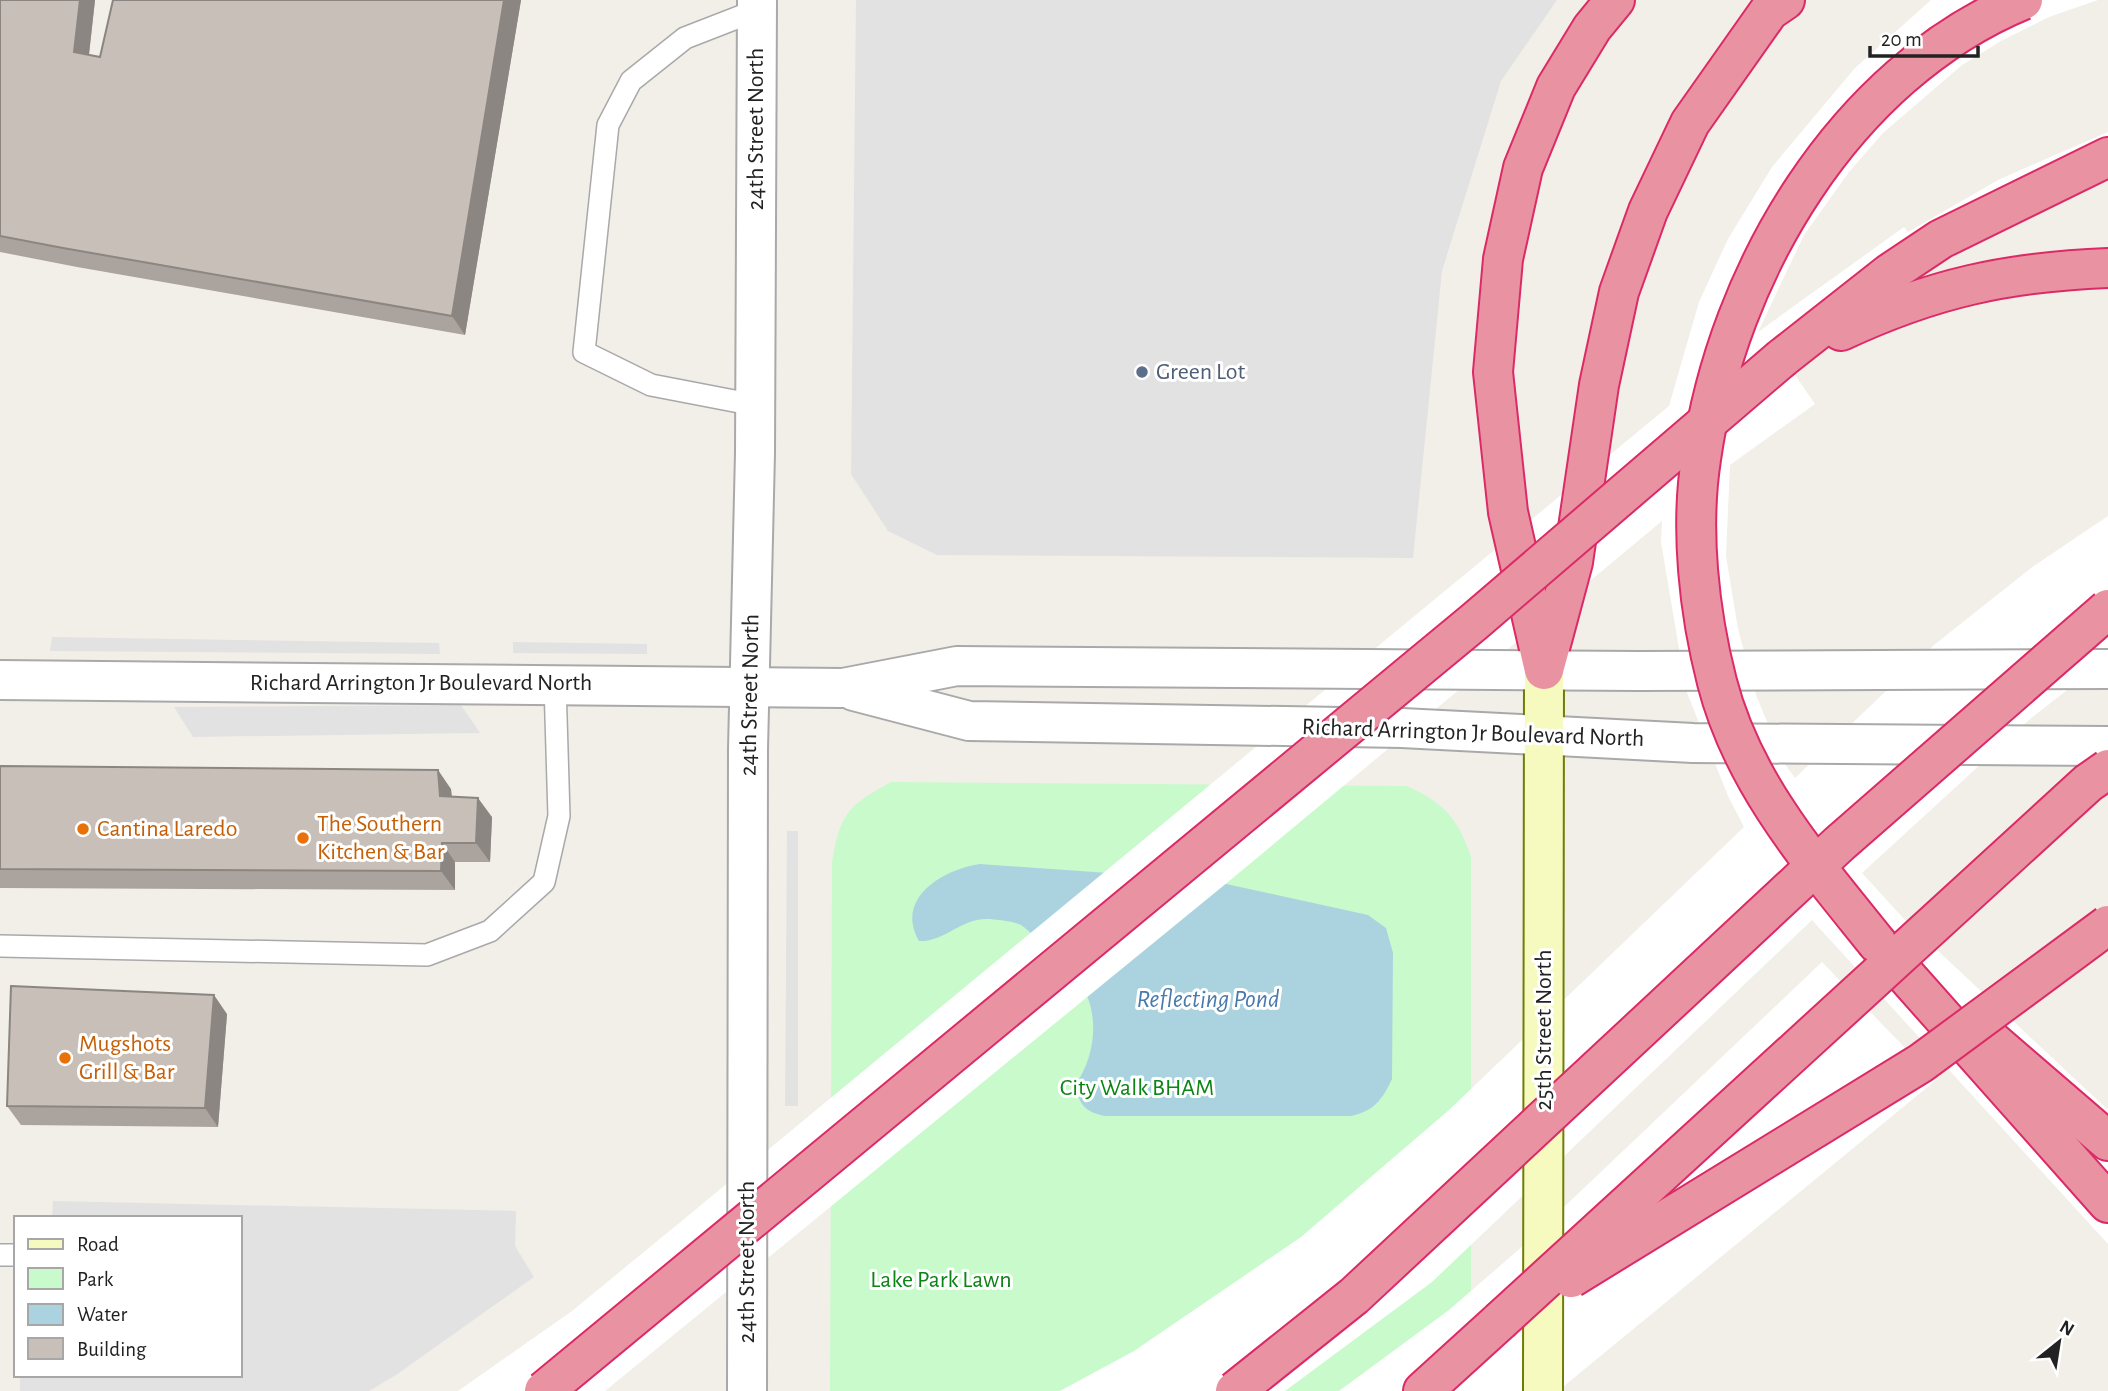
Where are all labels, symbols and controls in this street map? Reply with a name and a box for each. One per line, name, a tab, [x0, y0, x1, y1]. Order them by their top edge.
scale bar	[1870, 14, 1979, 58]
text: 20 m	[1881, 29, 1922, 50]
street label: 24th Street North	[744, 48, 768, 210]
place label: Green Lot	[1156, 360, 1246, 384]
marker: Green Lot	[1134, 364, 1150, 380]
street label: 24th Street North	[737, 614, 763, 776]
street label: Richard Arrington Jr Boulevard North	[250, 671, 592, 695]
street label: Richard Arrington Jr Boulevard North	[1301, 715, 1645, 751]
place label: The Southern Kitchen & Bar	[317, 812, 445, 864]
place label: Cantina Laredo	[97, 817, 237, 841]
marker: Cantina Laredo	[75, 821, 91, 837]
marker: The Southern Kitchen & Bar	[295, 830, 311, 846]
street label: 25th Street North	[1532, 950, 1556, 1110]
water label: Reflecting Pond	[1137, 986, 1280, 1012]
place label: Mugshots Grill & Bar	[79, 1032, 175, 1084]
marker: Mugshots Grill & Bar	[57, 1050, 73, 1066]
park label: City Walk BHAM	[1060, 1076, 1214, 1100]
street label: 24th Street North	[735, 1181, 759, 1343]
legend	[14, 1216, 242, 1377]
text: Road	[77, 1234, 119, 1255]
park label: Lake Park Lawn	[870, 1268, 1012, 1292]
text: Park	[77, 1269, 114, 1290]
text: Water	[77, 1304, 127, 1325]
north arrow	[2024, 1307, 2094, 1377]
text: N	[2056, 1317, 2077, 1340]
text: Building	[77, 1339, 147, 1360]

